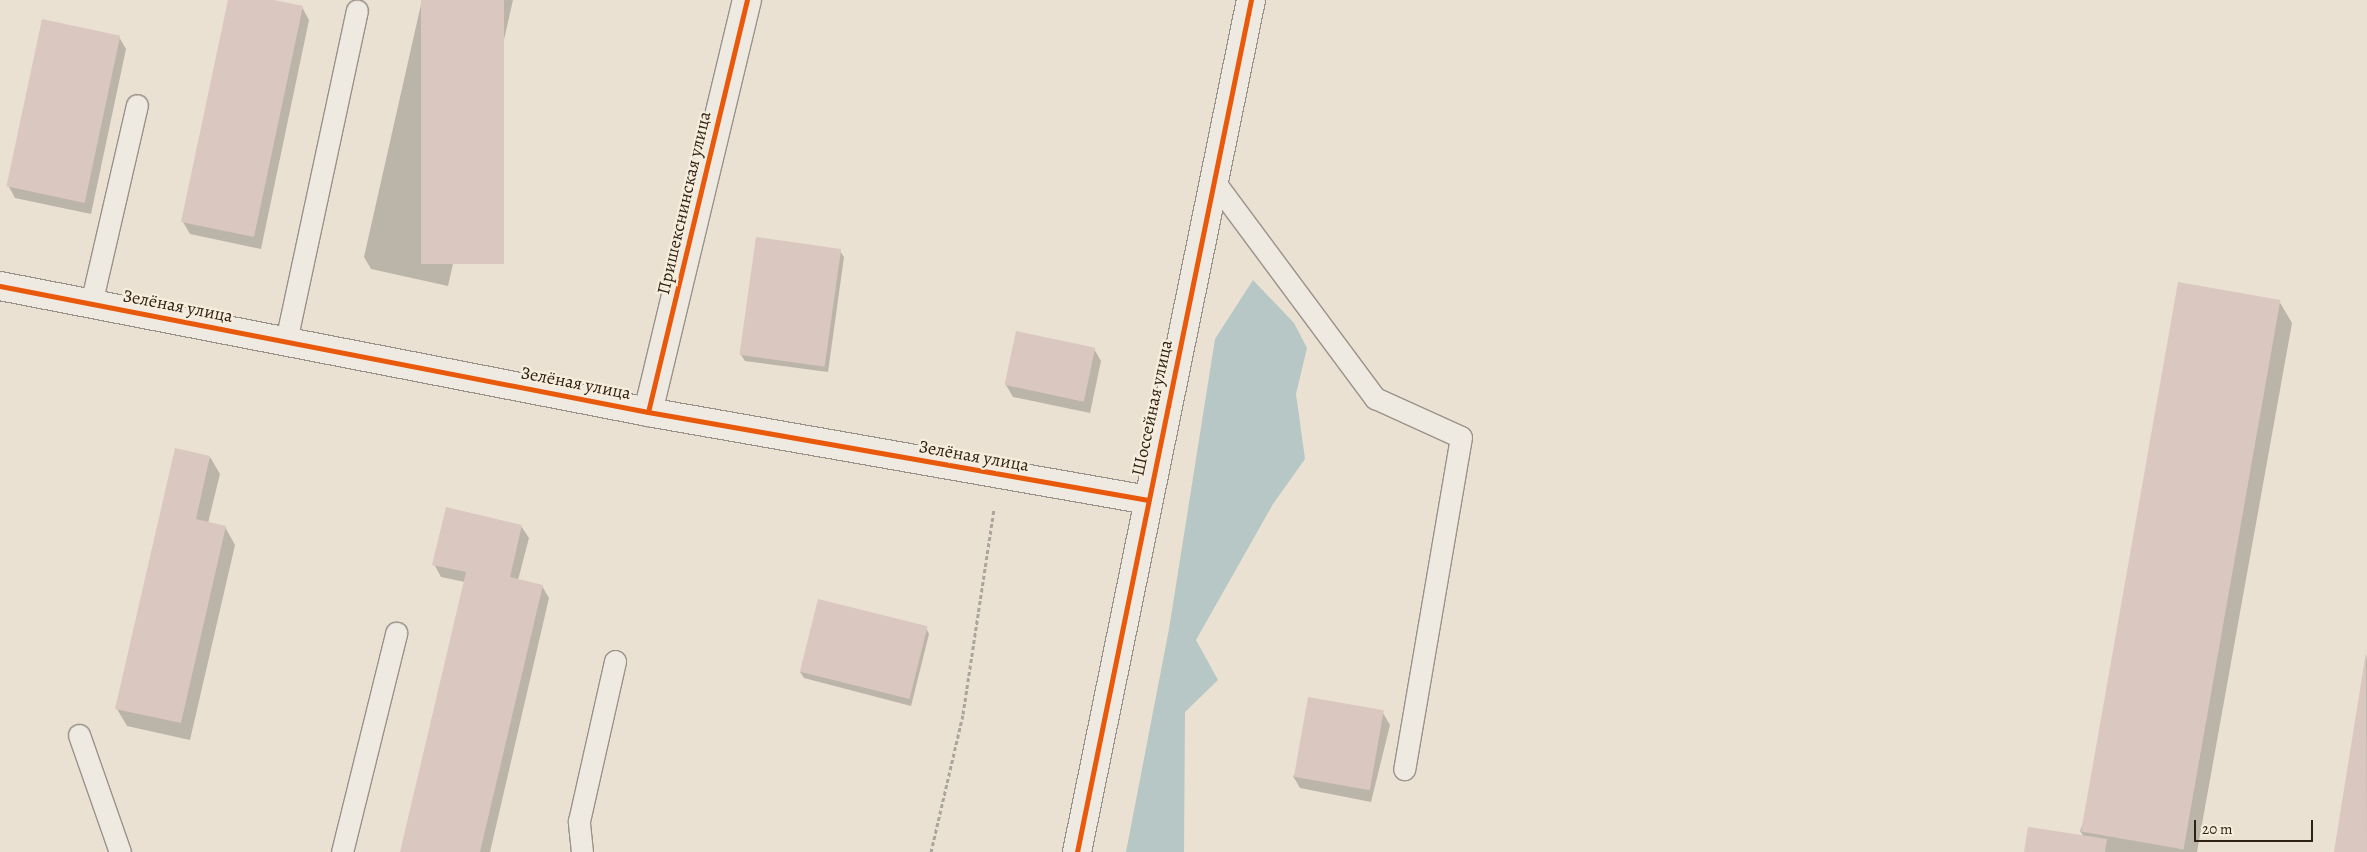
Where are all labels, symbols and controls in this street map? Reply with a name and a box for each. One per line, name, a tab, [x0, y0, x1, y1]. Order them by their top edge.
street label: Пришекснинская улица	[652, 109, 716, 297]
street label: Зелёная улица	[121, 285, 235, 327]
street label: Шоссейная улица	[1127, 338, 1177, 478]
street label: Зелёная улица	[519, 362, 633, 404]
street label: Зелёная улица	[917, 436, 1031, 476]
scale bar	[2197, 810, 2316, 842]
text: 20 m	[2202, 819, 2233, 839]

